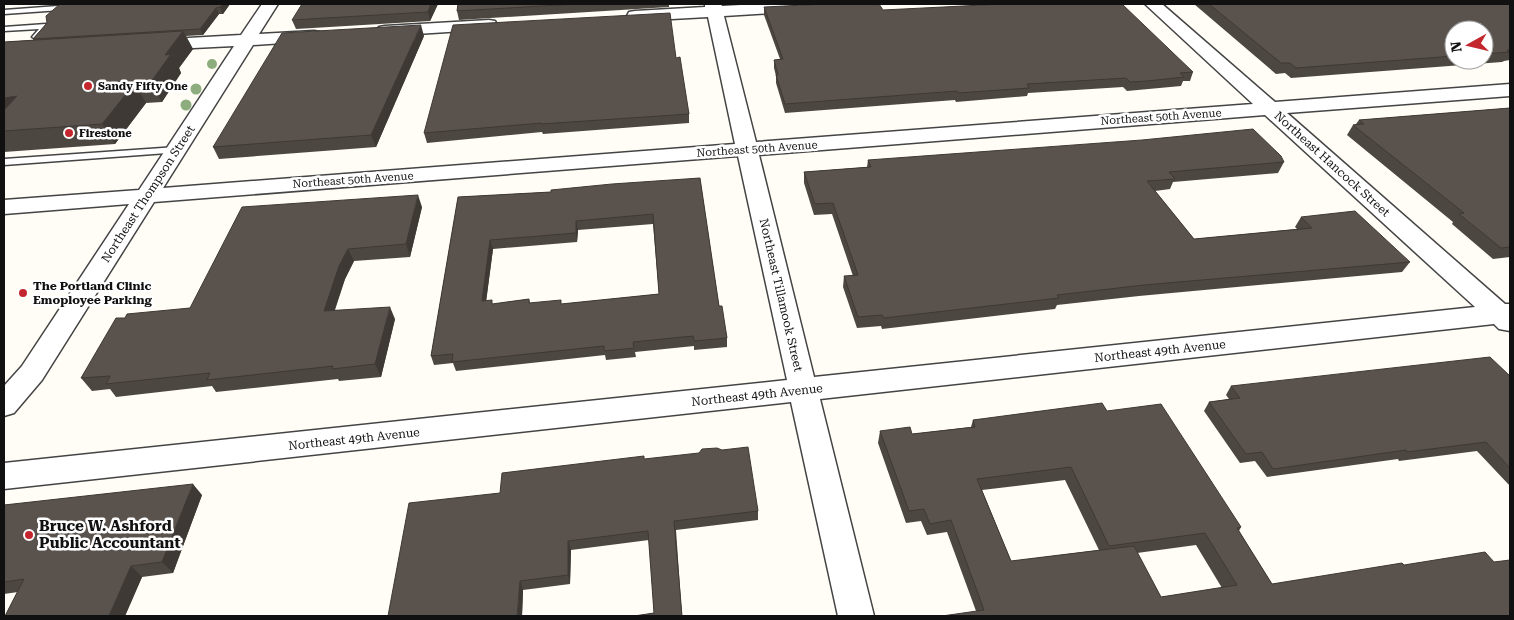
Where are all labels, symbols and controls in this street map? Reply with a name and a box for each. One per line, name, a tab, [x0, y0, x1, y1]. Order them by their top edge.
north arrow	[1444, 20, 1494, 70]
text: N	[1447, 40, 1465, 53]
marker: Sandy Fifty One	[82, 80, 94, 92]
place label: Sandy Fifty One	[98, 80, 188, 93]
street label: Northeast 50th Avenue	[1100, 106, 1222, 128]
street label: Northeast Hancock Street	[1271, 108, 1393, 220]
street label: Northeast Thompson Street	[98, 122, 198, 265]
marker: Firestone	[63, 127, 75, 139]
place label: Firestone	[79, 127, 132, 140]
street label: Northeast 50th Avenue	[696, 138, 818, 160]
street label: Northeast 50th Avenue	[292, 169, 414, 191]
street label: Northeast Tillamook Street	[757, 217, 806, 374]
place label: The Portland Clinic Emoployee Parking	[33, 279, 153, 307]
marker: The Portland Clinic Emoployee Parking	[17, 287, 29, 299]
street label: Northeast 49th Avenue	[1094, 337, 1227, 365]
street label: Northeast 49th Avenue	[691, 381, 824, 409]
street label: Northeast 49th Avenue	[288, 425, 421, 453]
place label: Bruce W. Ashford Public Accountant	[39, 517, 181, 552]
marker: Bruce W. Ashford Public Accountant	[23, 529, 35, 541]

